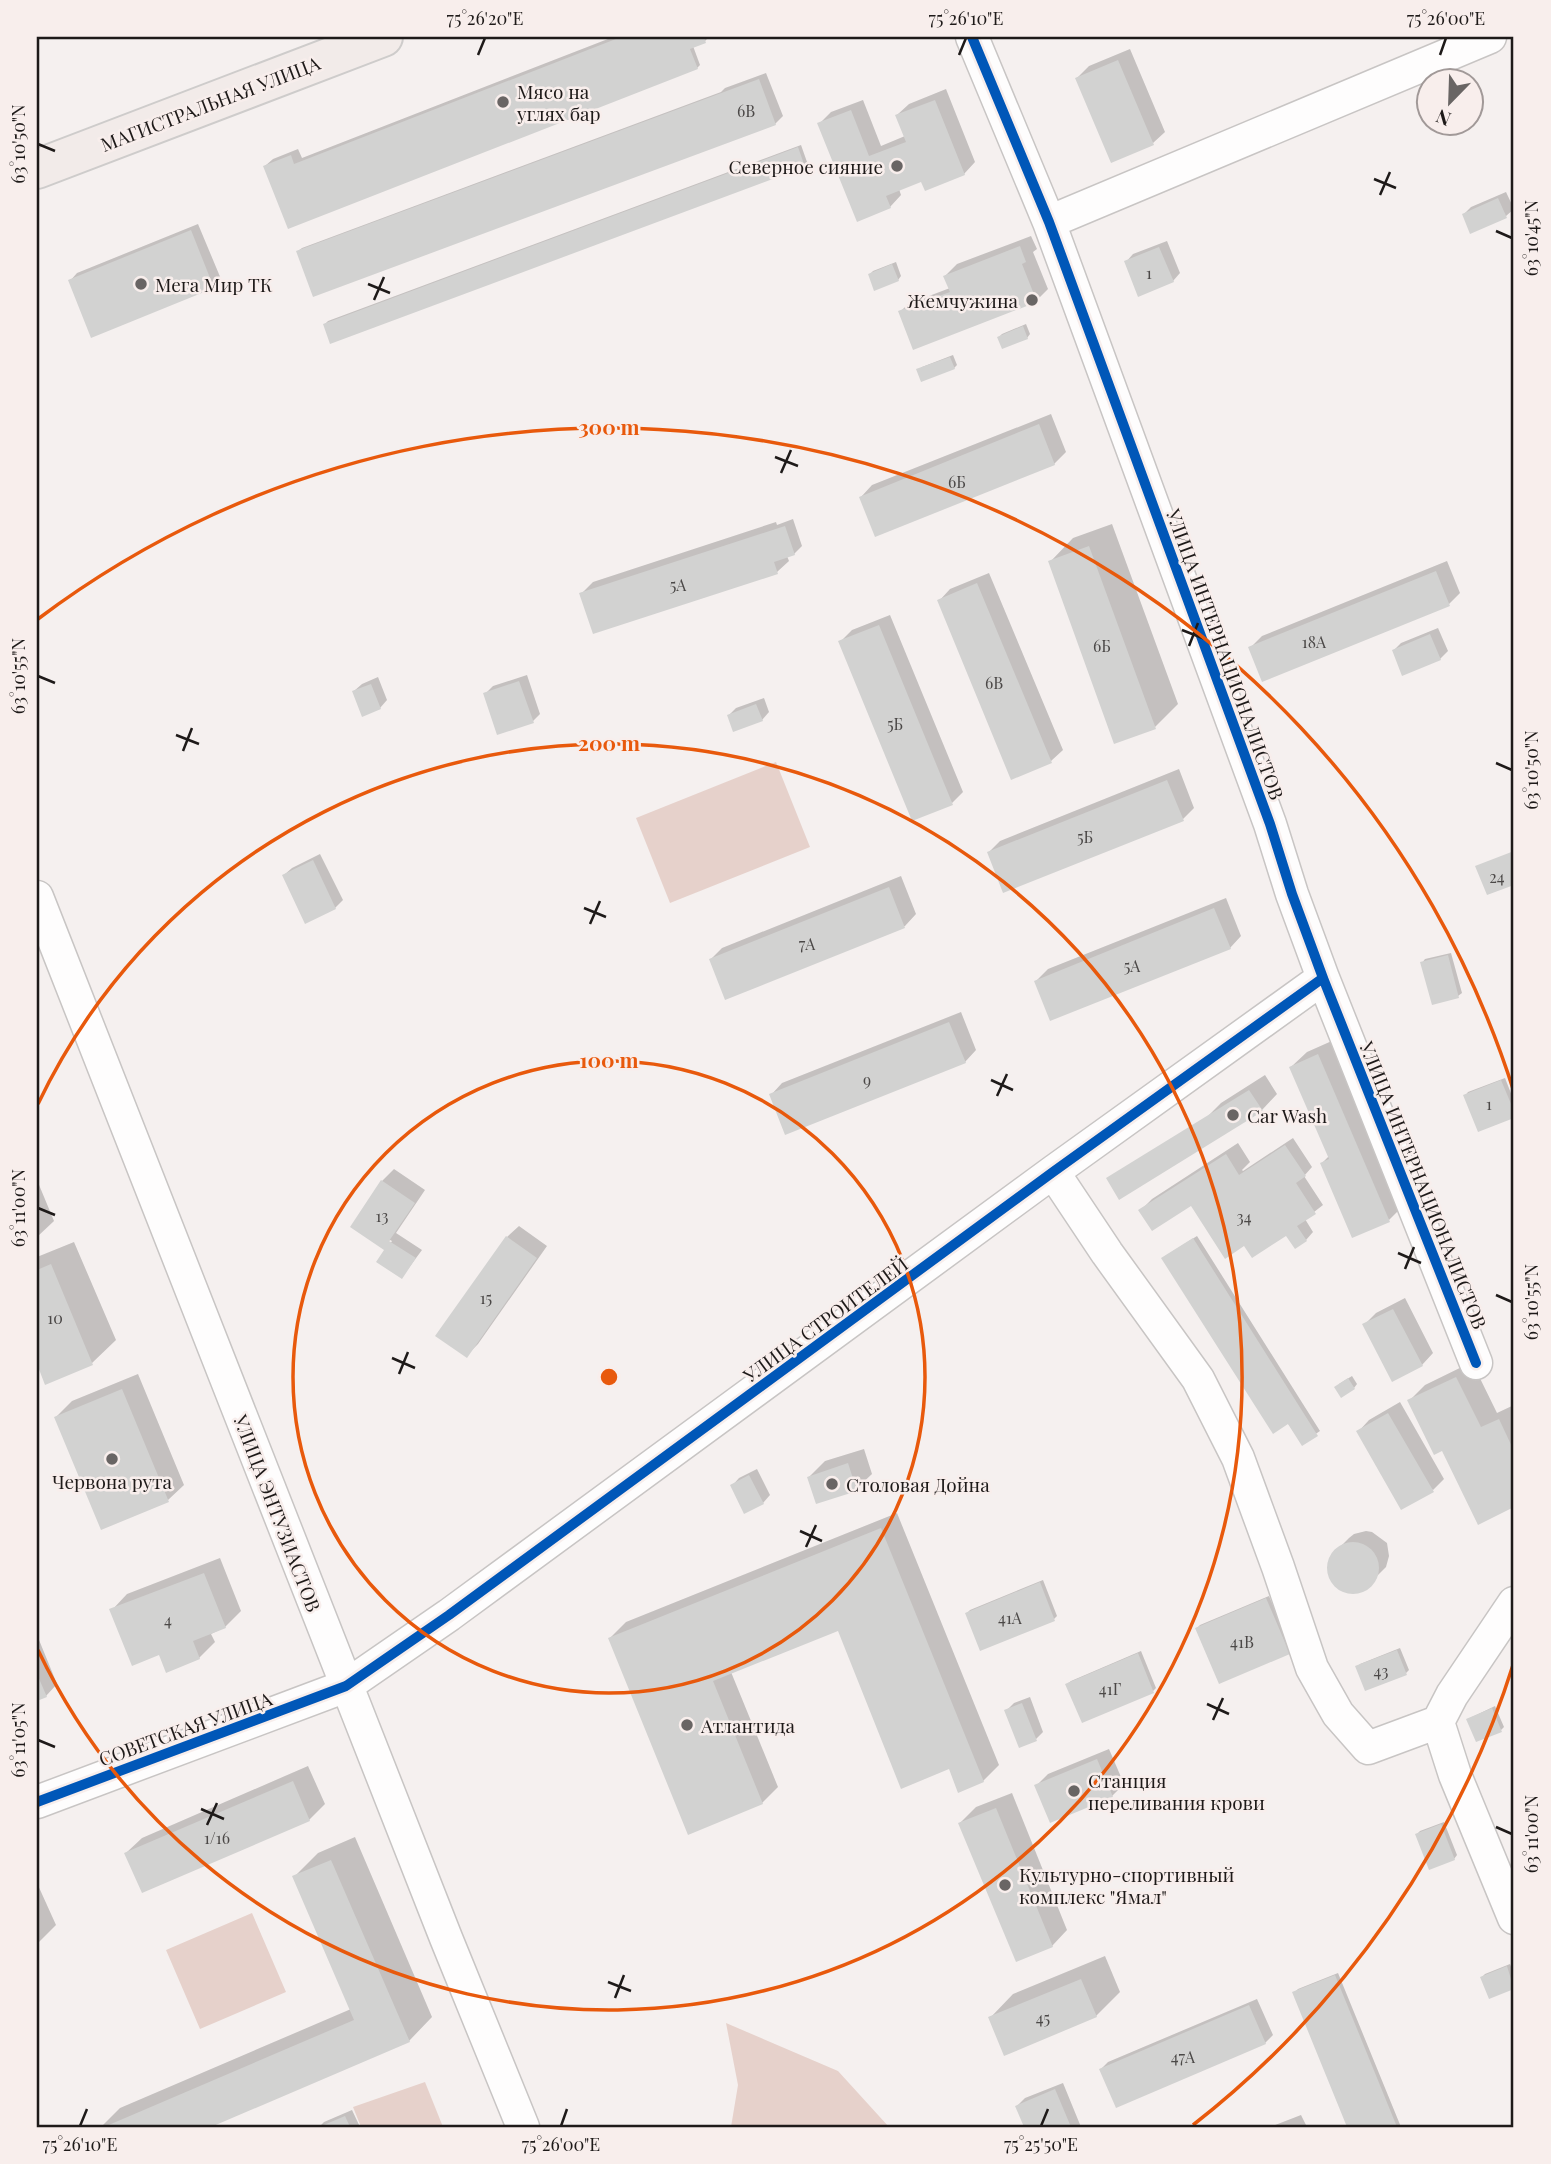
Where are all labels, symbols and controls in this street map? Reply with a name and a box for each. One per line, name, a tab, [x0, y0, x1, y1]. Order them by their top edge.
text: 75°26'20"E	[447, 6, 523, 30]
text: 75°26'10"E	[929, 6, 1003, 30]
text: 75°26'00"E	[1407, 6, 1485, 30]
street label: МАГИСТРАЛЬНАЯ УЛИЦА	[97, 49, 324, 157]
north arrow	[1414, 66, 1484, 136]
place label: Мясо на углях бар	[516, 78, 601, 126]
marker: Мясо на углях бар	[495, 94, 511, 110]
house number: 6В	[737, 100, 755, 121]
text: 63°10'50"N	[6, 104, 30, 184]
text: N	[1431, 104, 1454, 133]
place label: Северное сияние	[728, 153, 883, 179]
marker: Северное сияние	[889, 158, 905, 174]
text: 63°10'45"N	[1519, 199, 1543, 276]
house number: 1	[1146, 262, 1152, 283]
place label: Мега Мир ТК	[155, 271, 273, 297]
marker: Мега Мир ТК	[133, 276, 149, 292]
place label: Жемчужина	[907, 287, 1019, 313]
marker: Жемчужина	[1024, 292, 1040, 308]
text: 300 m	[578, 412, 640, 440]
house number: 6Б	[948, 471, 966, 492]
street label: УЛИЦА ИНТЕРНАЦИОНАЛИСТОВ	[1161, 504, 1291, 803]
house number: 5А	[670, 574, 687, 595]
house number: 18А	[1302, 631, 1327, 652]
house number: 6Б	[1093, 635, 1111, 656]
text: 63°10'55"N	[6, 637, 30, 714]
house number: 6В	[985, 672, 1003, 693]
house number: 5Б	[887, 713, 903, 734]
text: 200 m	[578, 728, 640, 756]
text: 63°10'50"N	[1519, 730, 1543, 810]
house number: 5Б	[1077, 826, 1093, 847]
house number: 24	[1489, 866, 1505, 887]
house number: 7А	[799, 933, 816, 954]
house number: 5А	[1124, 955, 1141, 976]
street label: УЛИЦА ИНТЕРНАЦИОНАЛИСТОВ	[1354, 1037, 1494, 1333]
text: 100 m	[579, 1045, 639, 1073]
house number: 9	[863, 1069, 871, 1090]
house number: 1	[1486, 1093, 1492, 1114]
place label: Car Wash	[1247, 1102, 1327, 1128]
marker: Car Wash	[1225, 1107, 1241, 1123]
text: 63°11'00"N	[6, 1168, 30, 1247]
house number: 13	[376, 1205, 388, 1226]
house number: 34	[1236, 1206, 1252, 1227]
street label: УЛИЦА СТРОИТЕЛЕЙ	[737, 1250, 913, 1388]
text: 63°10'55"N	[1519, 1263, 1543, 1340]
house number: 15	[480, 1287, 492, 1308]
house number: 10	[47, 1307, 63, 1328]
centre of rings	[597, 1365, 621, 1389]
street label: УЛИЦА ЭНТУЗИАСТОВ	[228, 1410, 328, 1615]
marker: Червона рута	[104, 1451, 120, 1467]
place label: Червона рута	[52, 1468, 173, 1494]
place label: Столовая Дойна	[846, 1471, 990, 1497]
marker: Столовая Дойна	[824, 1476, 840, 1492]
house number: 41А	[998, 1607, 1023, 1628]
house number: 4	[164, 1609, 172, 1630]
house number: 41В	[1230, 1631, 1254, 1652]
house number: 43	[1374, 1660, 1388, 1681]
house number: 41Г	[1099, 1678, 1122, 1699]
street label: СОВЕТСКАЯ УЛИЦА	[95, 1684, 276, 1771]
text: 63°11'05"N	[6, 1702, 30, 1778]
place label: Атлантида	[700, 1712, 795, 1738]
marker: Атлантида	[679, 1717, 695, 1733]
place label: Станция переливания крови	[1088, 1767, 1265, 1815]
marker: Станция переливания крови	[1066, 1783, 1082, 1799]
text: 63°11'00"N	[1519, 1794, 1543, 1873]
house number: 1/16	[204, 1827, 230, 1848]
place label: Культурно-спортивный комплекс "Ямал"	[1019, 1861, 1235, 1909]
marker: Культурно-спортивный комплекс "Ямал"	[997, 1877, 1013, 1893]
house number: 45	[1036, 2007, 1050, 2028]
house number: 47А	[1171, 2046, 1196, 2067]
text: 75°26'10"E	[43, 2132, 117, 2156]
text: 75°26'00"E	[522, 2132, 600, 2156]
text: 75°25'50"E	[1004, 2132, 1078, 2156]

